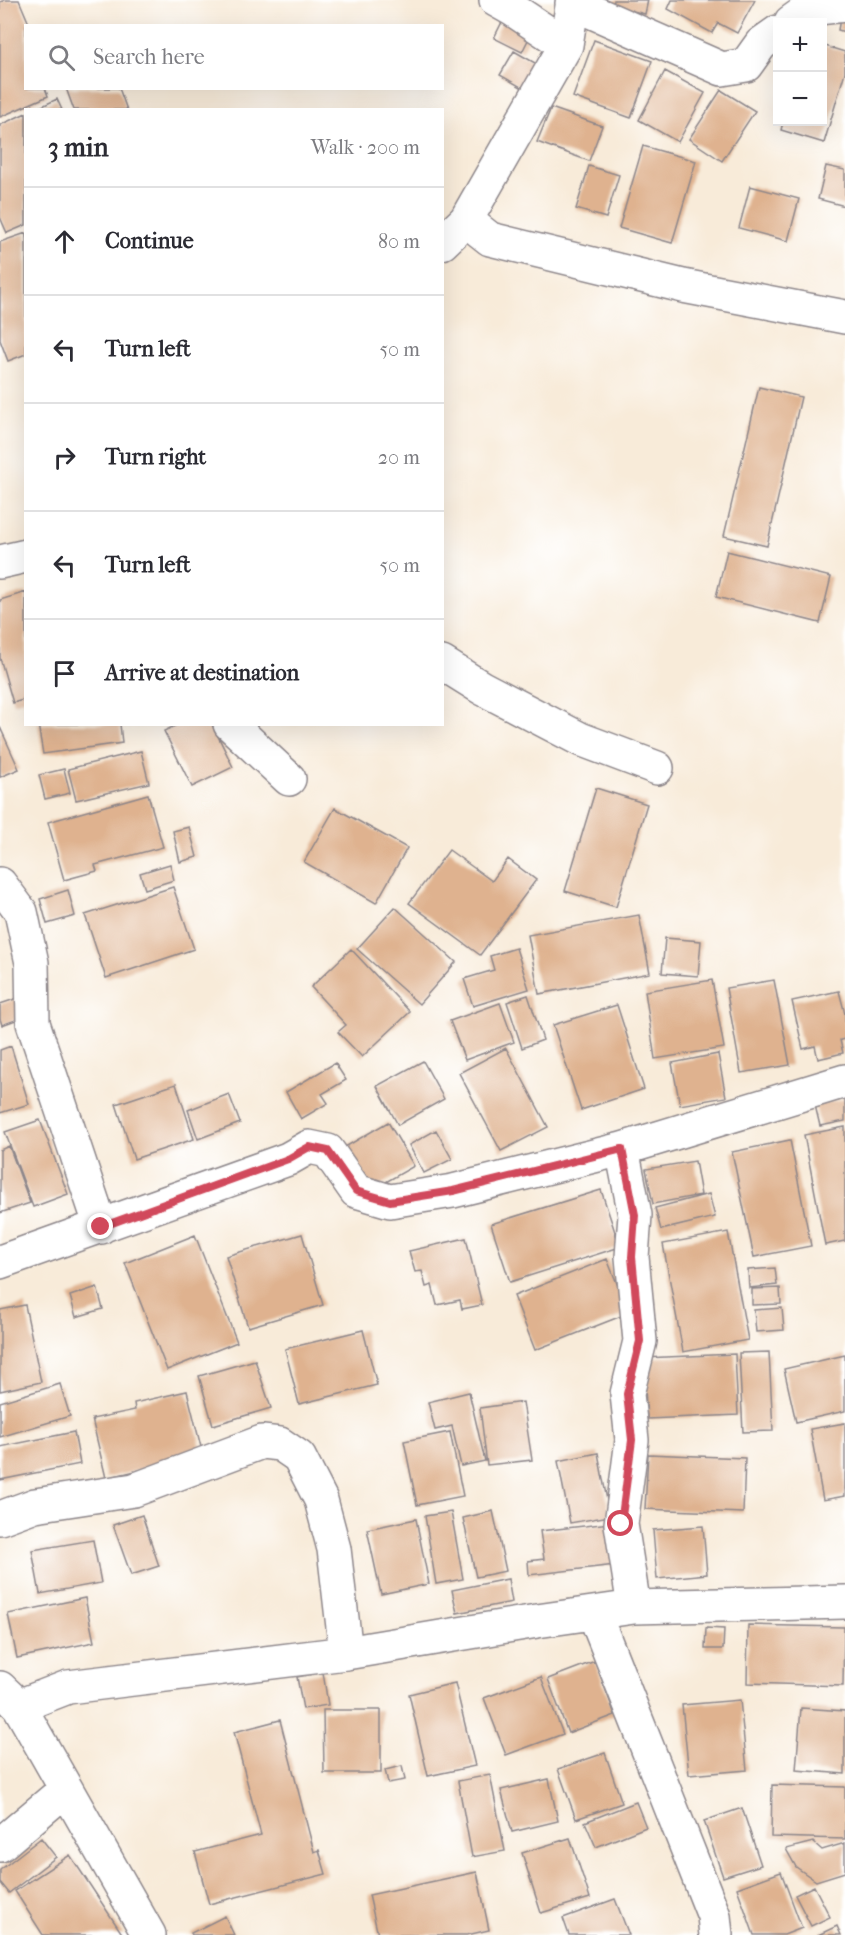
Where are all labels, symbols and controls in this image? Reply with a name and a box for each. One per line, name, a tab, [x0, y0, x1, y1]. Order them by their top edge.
map controls	[773, 18, 827, 126]
button: +	[773, 18, 827, 72]
search box	[24, 24, 444, 90]
icon: search	[45, 41, 78, 74]
text: Search here	[93, 44, 205, 70]
button: −	[773, 72, 827, 126]
text: 3 min	[48, 132, 109, 163]
text: Walk · 200 m	[311, 136, 420, 159]
icon: ahead	[48, 225, 81, 258]
text: Continue	[105, 228, 194, 254]
text: 80 m	[378, 230, 420, 253]
icon: left	[48, 333, 81, 366]
text: Turn left	[105, 336, 191, 362]
text: 50 m	[379, 338, 420, 361]
icon: right	[48, 441, 81, 474]
text: Turn right	[105, 444, 206, 470]
text: 20 m	[378, 446, 420, 469]
icon: left	[48, 549, 81, 582]
text: Turn left	[105, 552, 191, 578]
text: 50 m	[379, 554, 420, 577]
icon: arrive	[48, 657, 81, 690]
text: Arrive at destination	[105, 660, 299, 686]
route end	[87, 1213, 113, 1239]
route start	[607, 1510, 633, 1536]

